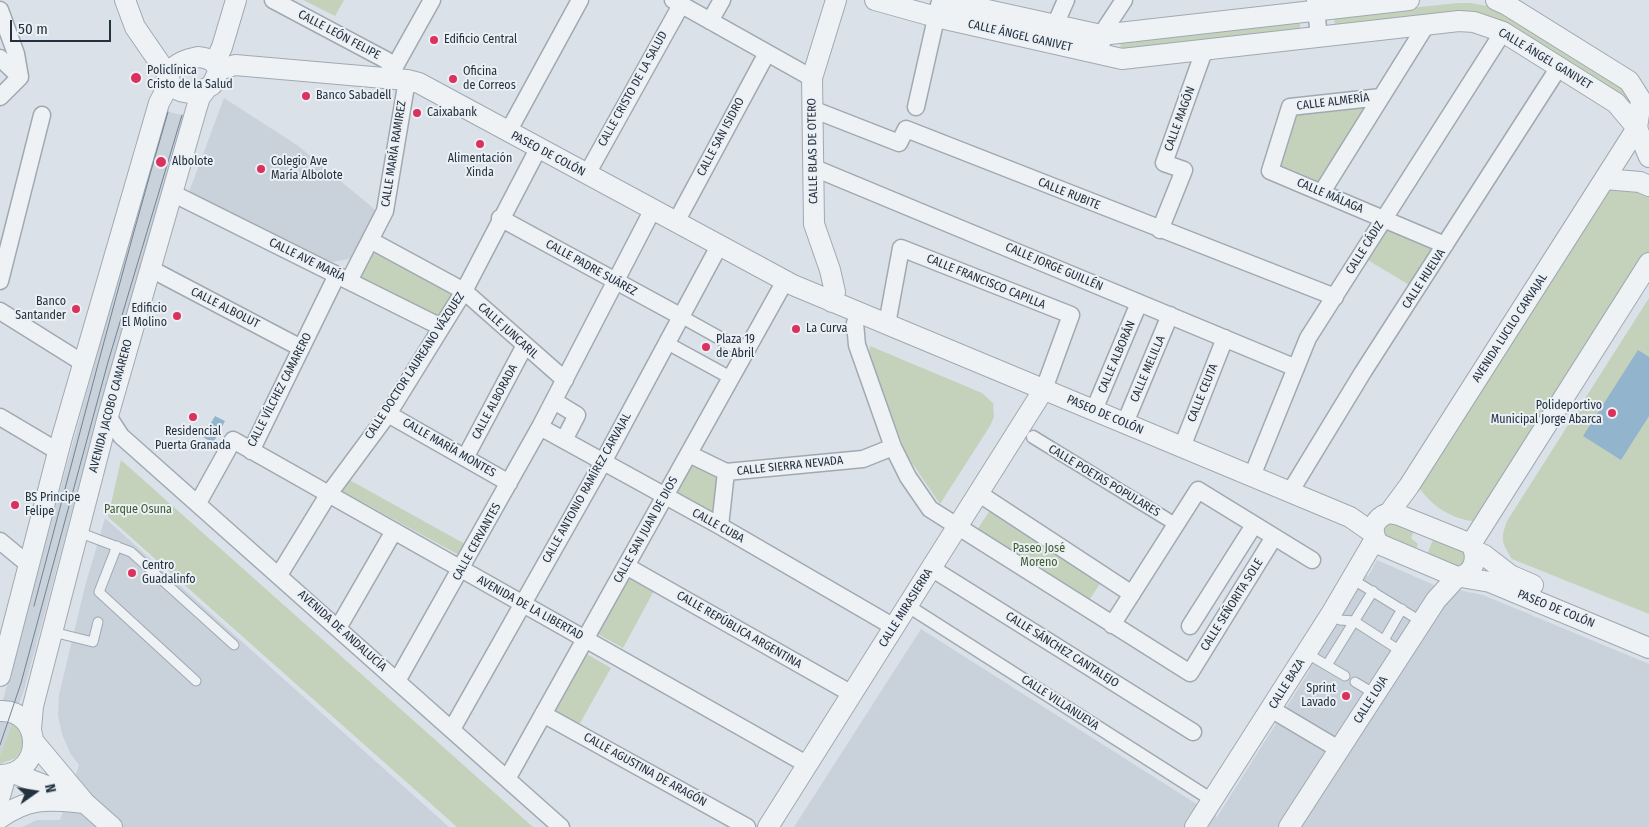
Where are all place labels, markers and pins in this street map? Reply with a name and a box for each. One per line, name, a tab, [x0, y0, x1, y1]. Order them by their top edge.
place label: Edificio Central	[444, 33, 517, 47]
marker: Edificio Central	[428, 34, 440, 46]
place label: Policlínica Cristo de la Salud	[147, 64, 233, 92]
place label: Oficina de Correos	[463, 65, 516, 93]
marker: Policlínica Cristo de la Salud	[129, 71, 143, 85]
marker: Oficina de Correos	[447, 73, 459, 85]
place label: Banco Sabadell	[316, 89, 391, 103]
marker: Banco Sabadell	[300, 90, 312, 102]
place label: Caixabank	[427, 106, 477, 120]
marker: Caixabank	[411, 107, 423, 119]
marker: Alimentación Xinda	[474, 138, 486, 150]
place label: Alimentación Xinda	[448, 152, 512, 180]
marker: Albolote	[154, 155, 168, 169]
place label: Albolote	[172, 155, 213, 169]
place label: Colegio Ave María Albolote	[271, 155, 343, 183]
marker: Colegio Ave María Albolote	[255, 163, 267, 175]
place label: Banco Santander	[15, 295, 66, 323]
place label: Edificio El Molino	[122, 302, 167, 330]
marker: Banco Santander	[70, 303, 82, 315]
marker: Edificio El Molino	[171, 310, 183, 322]
place label: La Curva	[806, 322, 847, 336]
marker: La Curva	[790, 323, 802, 335]
place label: Plaza 19 de Abril	[716, 333, 755, 361]
marker: Plaza 19 de Abril	[700, 341, 712, 353]
place label: Polideportivo Municipal Jorge Abarca	[1491, 399, 1602, 427]
marker: Polideportivo Municipal Jorge Abarca	[1606, 407, 1618, 419]
marker: Residencial Puerta Granada	[187, 411, 199, 423]
place label: Residencial Puerta Granada	[155, 425, 231, 453]
place label: BS Principe Felipe	[25, 491, 80, 519]
marker: BS Principe Felipe	[9, 499, 21, 511]
place label: Centro Guadalinfo	[142, 559, 196, 587]
marker: Centro Guadalinfo	[126, 567, 138, 579]
place label: Sprint Lavado	[1301, 682, 1336, 710]
marker: Sprint Lavado	[1340, 690, 1352, 702]

